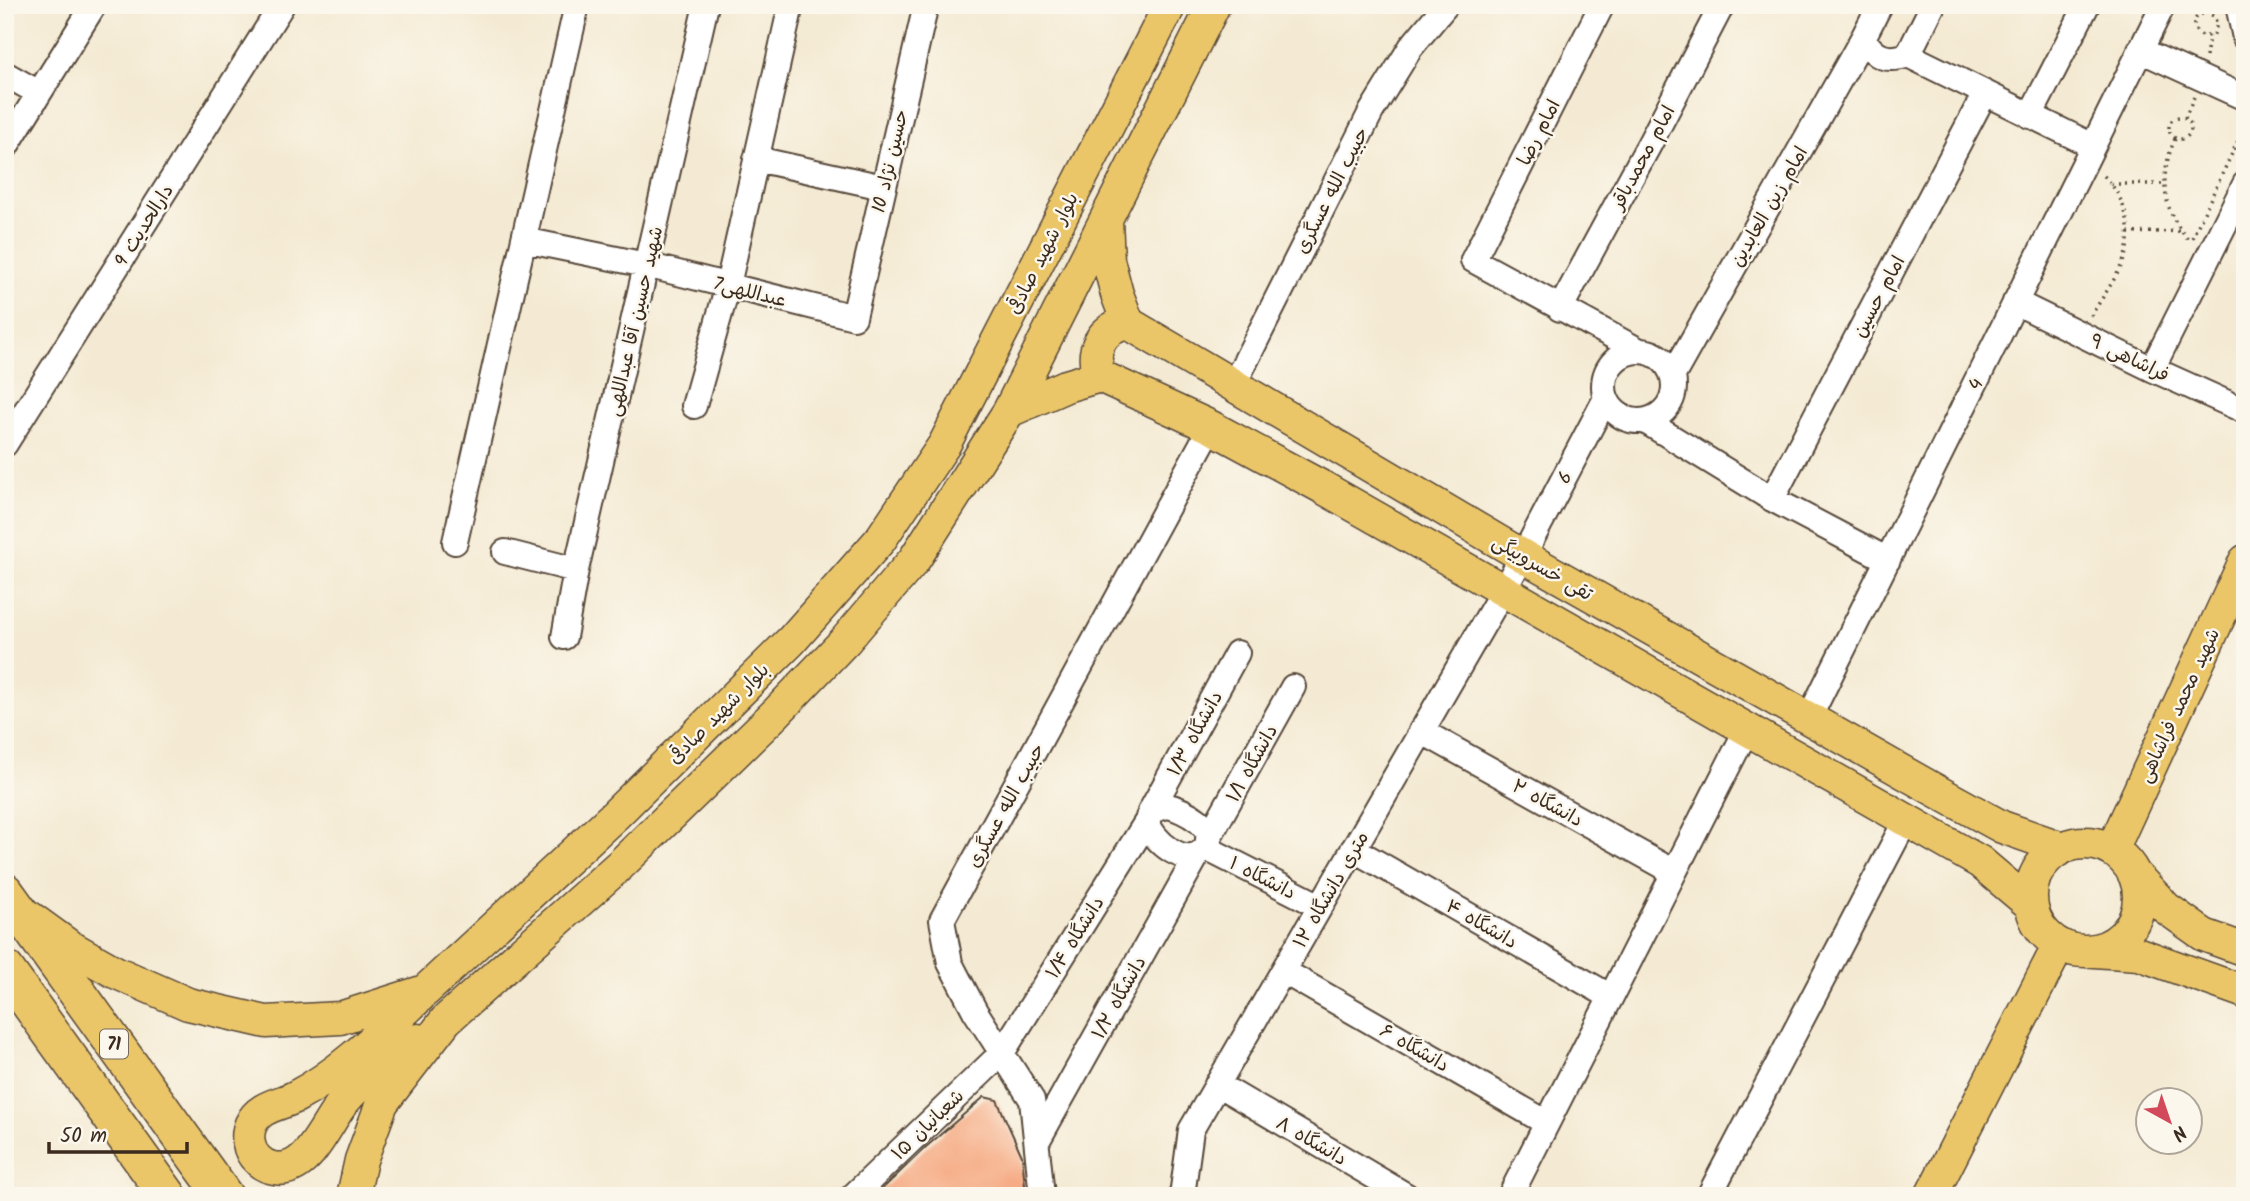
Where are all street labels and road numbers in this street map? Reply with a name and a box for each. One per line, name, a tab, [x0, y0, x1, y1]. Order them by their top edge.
street label: امام رضا	[1510, 94, 1569, 171]
street label: امام محمدباقر	[1603, 100, 1684, 217]
street label: حسین نژاد 10	[865, 107, 917, 216]
street label: حبیب الله عسگری	[1288, 122, 1378, 260]
street label: امام زین العابدین	[1723, 141, 1817, 273]
street label: دارالحدیث 9	[107, 179, 182, 274]
street label: بلوار شهید صادقی	[1000, 188, 1087, 320]
street label: شهید حسین آقا عبداللهی	[599, 223, 672, 419]
street label: امام حسین	[1846, 250, 1914, 343]
street label: عبداللهی7	[710, 269, 789, 316]
street label: فراشاهی ۹	[2084, 327, 2174, 391]
street label: 4	[1961, 374, 1993, 396]
street label: 6	[1550, 466, 1581, 490]
street label: تقی خسروبیگی	[1486, 528, 1598, 610]
street label: شهید محمد فراشاهی	[2131, 623, 2229, 788]
street label: بلوار شهید صادقی	[662, 657, 777, 772]
street label: دانشگاه ۱/۳	[1160, 686, 1232, 782]
street label: دانشگاه ۱/۱	[1219, 720, 1286, 808]
street label: حبیب الله عسگری	[960, 738, 1053, 874]
street label: دانشگاه ۲	[1506, 772, 1588, 836]
street label: ۱۲ متری دانشگاه	[1286, 826, 1377, 954]
street label: دانشگاه ۱	[1223, 849, 1301, 908]
street label: دانشگاه ۱/۴	[1039, 891, 1113, 985]
street label: دانشگاه ۴	[1439, 892, 1523, 957]
street label: دانشگاه ۱/۲	[1085, 951, 1155, 1045]
street label: دانشگاه ۶	[1374, 1017, 1454, 1081]
road number: 71	[100, 1030, 128, 1058]
street label: شعبانیان ۱۵	[885, 1083, 972, 1168]
street label: دانشگاه ۸	[1270, 1109, 1352, 1174]

